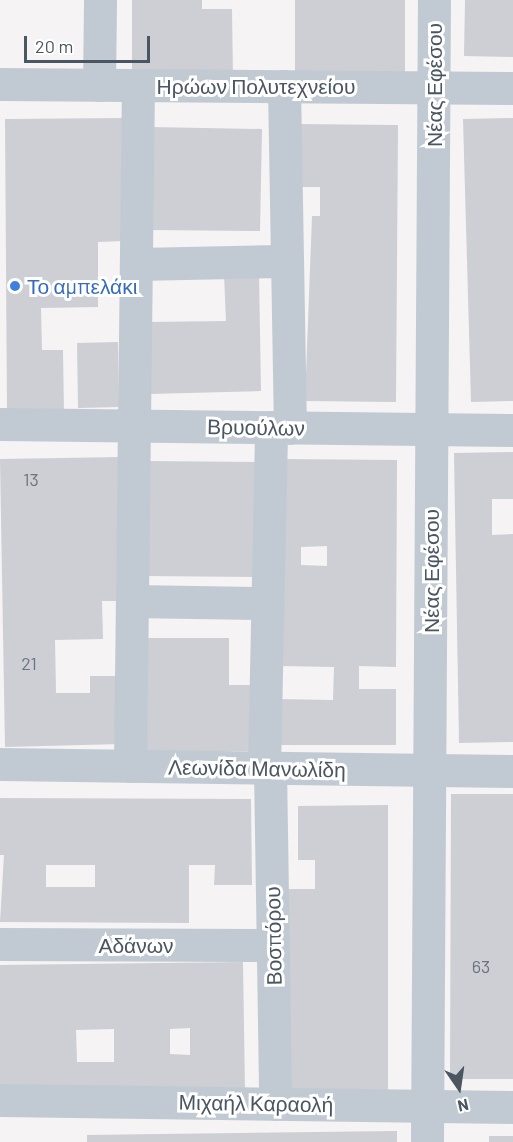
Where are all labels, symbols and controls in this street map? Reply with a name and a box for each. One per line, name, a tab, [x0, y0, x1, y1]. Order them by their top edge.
street label: Νέας Εφέσου	[421, 23, 447, 147]
scale bar	[27, 24, 153, 62]
text: 20 m	[35, 35, 73, 57]
street label: Ηρώων Πολυτεχνείου	[157, 73, 355, 99]
place label: Το αμπελάκι	[27, 273, 137, 299]
marker: Το αμπελάκι	[8, 279, 22, 293]
street label: Βρυούλων	[207, 414, 305, 440]
house number: 13	[23, 468, 39, 490]
street label: Νέας Εφέσου	[418, 509, 444, 633]
house number: 21	[21, 652, 37, 674]
street label: Λεωνίδα Μανωλίδη	[168, 754, 346, 782]
street label: Βοσπόρου	[260, 886, 286, 986]
street label: Αδάνων	[98, 932, 174, 958]
house number: 63	[472, 955, 490, 977]
north arrow	[429, 1058, 489, 1118]
street label: Μιχαήλ Καραολή	[179, 1089, 333, 1117]
text: N	[456, 1096, 470, 1116]

